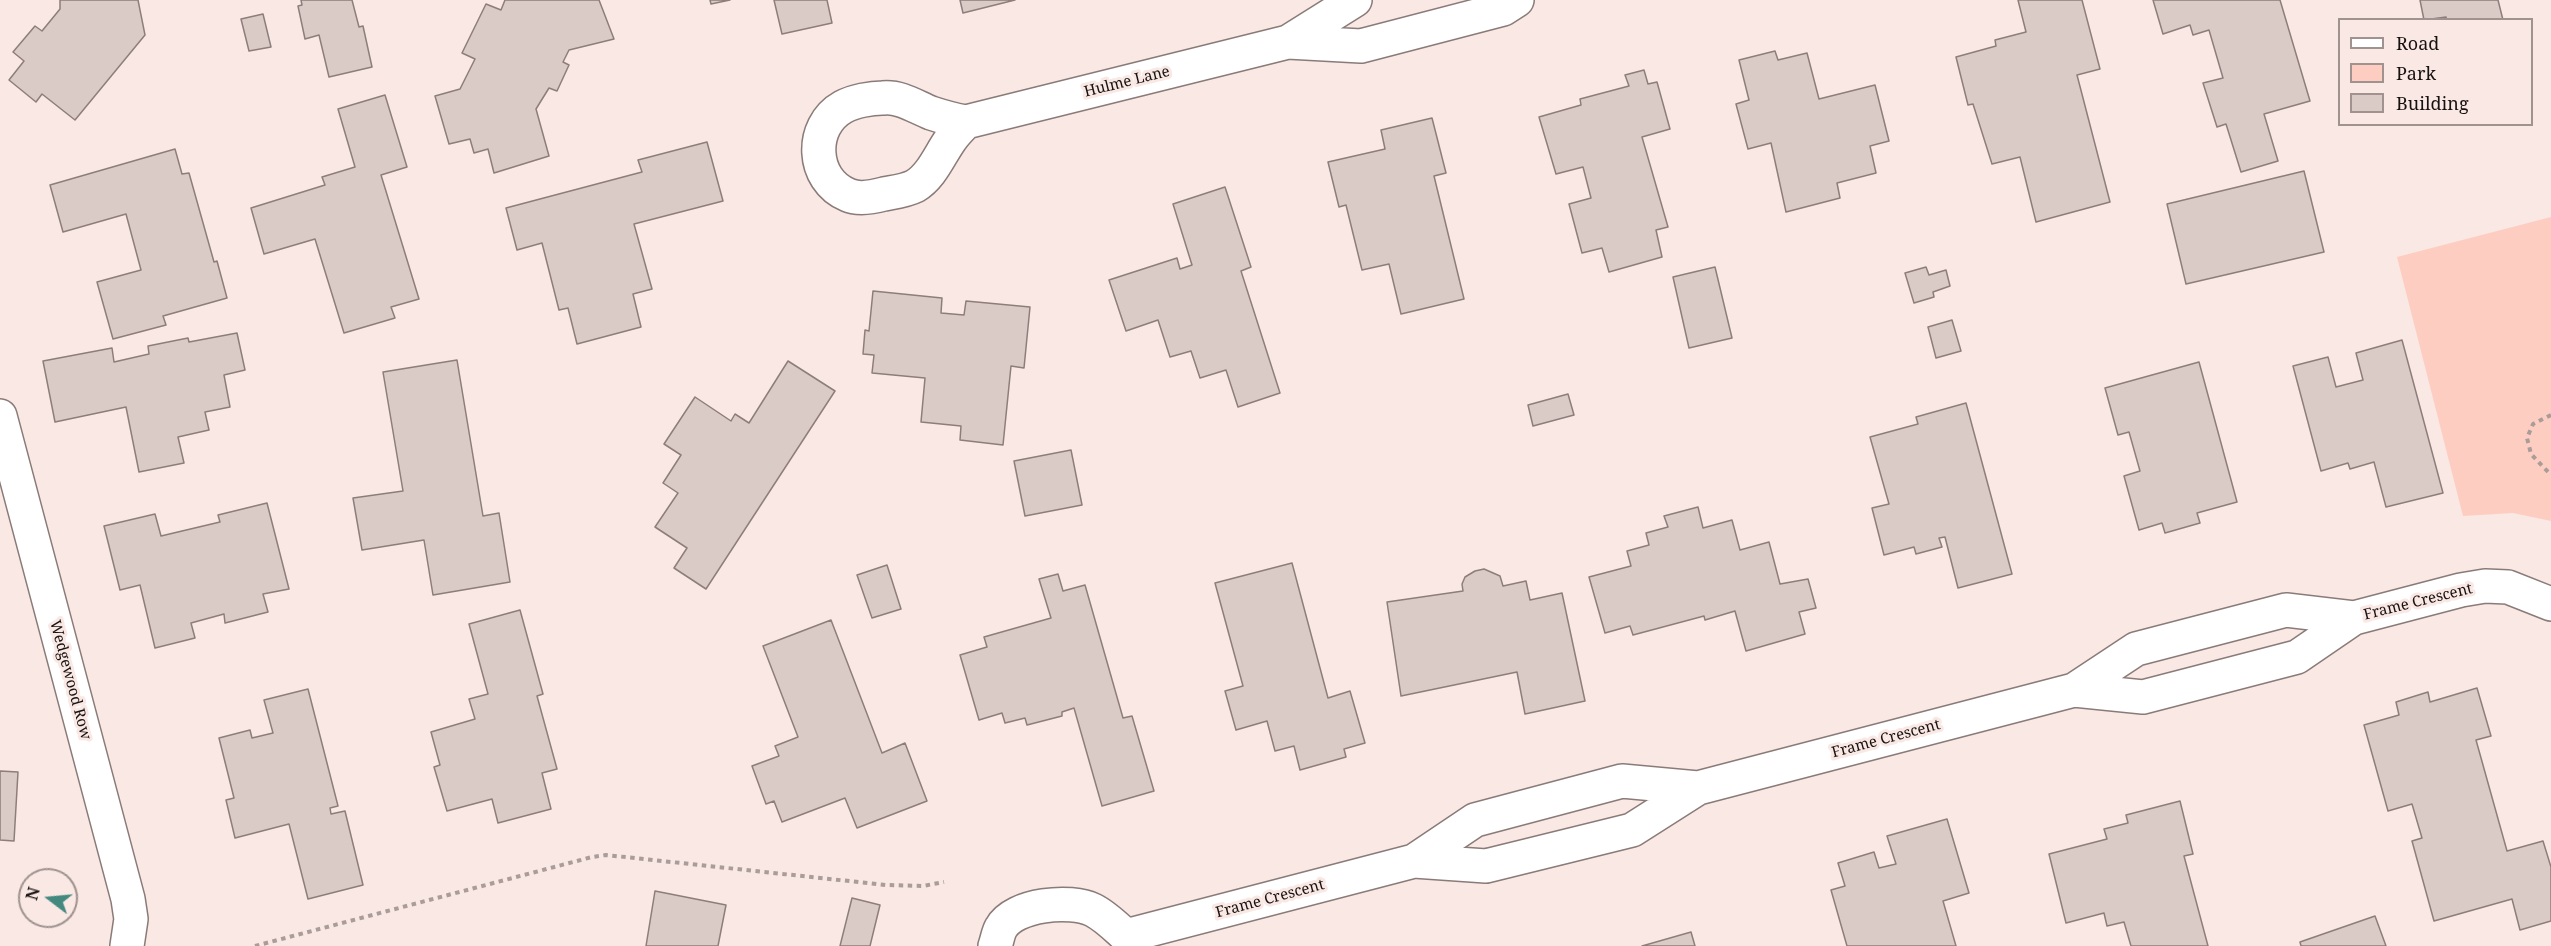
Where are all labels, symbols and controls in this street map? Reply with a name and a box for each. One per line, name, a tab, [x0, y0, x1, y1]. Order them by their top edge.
legend	[2338, 18, 2533, 126]
text: Road	[2396, 31, 2439, 55]
text: Park	[2396, 61, 2436, 85]
street label: Hulme Lane	[1082, 63, 1172, 101]
text: Building	[2396, 91, 2469, 115]
street label: Frame Crescent	[2362, 580, 2474, 624]
street label: Wedgewood Row	[45, 618, 95, 742]
street label: Frame Crescent	[1830, 716, 1942, 762]
north arrow	[18, 868, 78, 928]
street label: Frame Crescent	[1214, 876, 1326, 922]
text: N	[20, 885, 45, 903]

